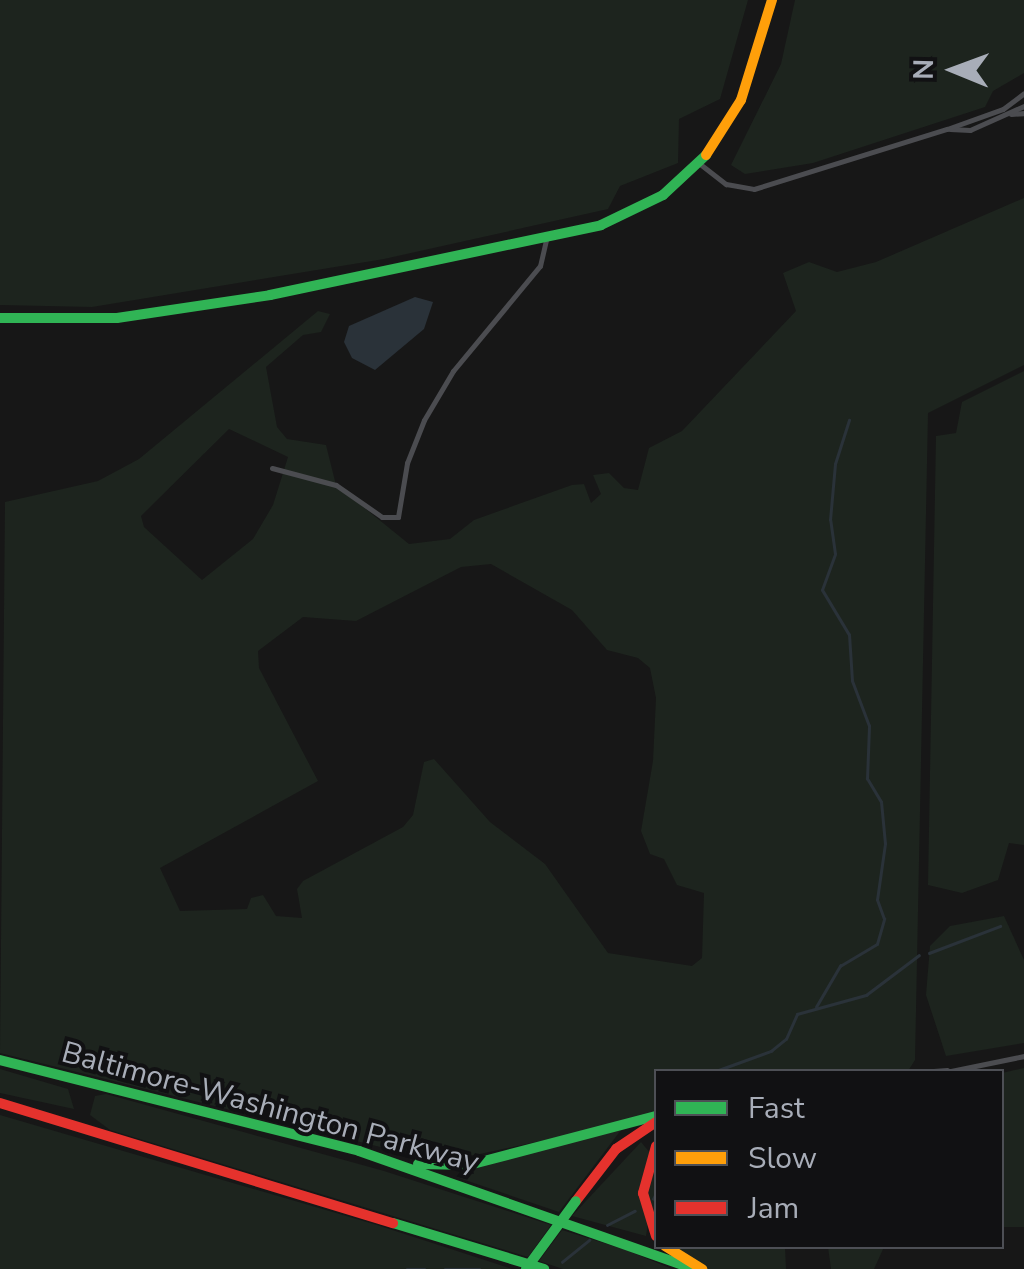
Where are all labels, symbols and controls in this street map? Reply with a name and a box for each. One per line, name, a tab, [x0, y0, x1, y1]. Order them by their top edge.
north arrow	[904, 20, 1004, 120]
text: N	[905, 59, 943, 80]
street label: Baltimore-Washington Parkway	[58, 1035, 482, 1181]
legend	[654, 1069, 1004, 1249]
text: Fast	[748, 1088, 805, 1129]
text: Slow	[748, 1138, 817, 1179]
text: Jam	[748, 1188, 799, 1229]

